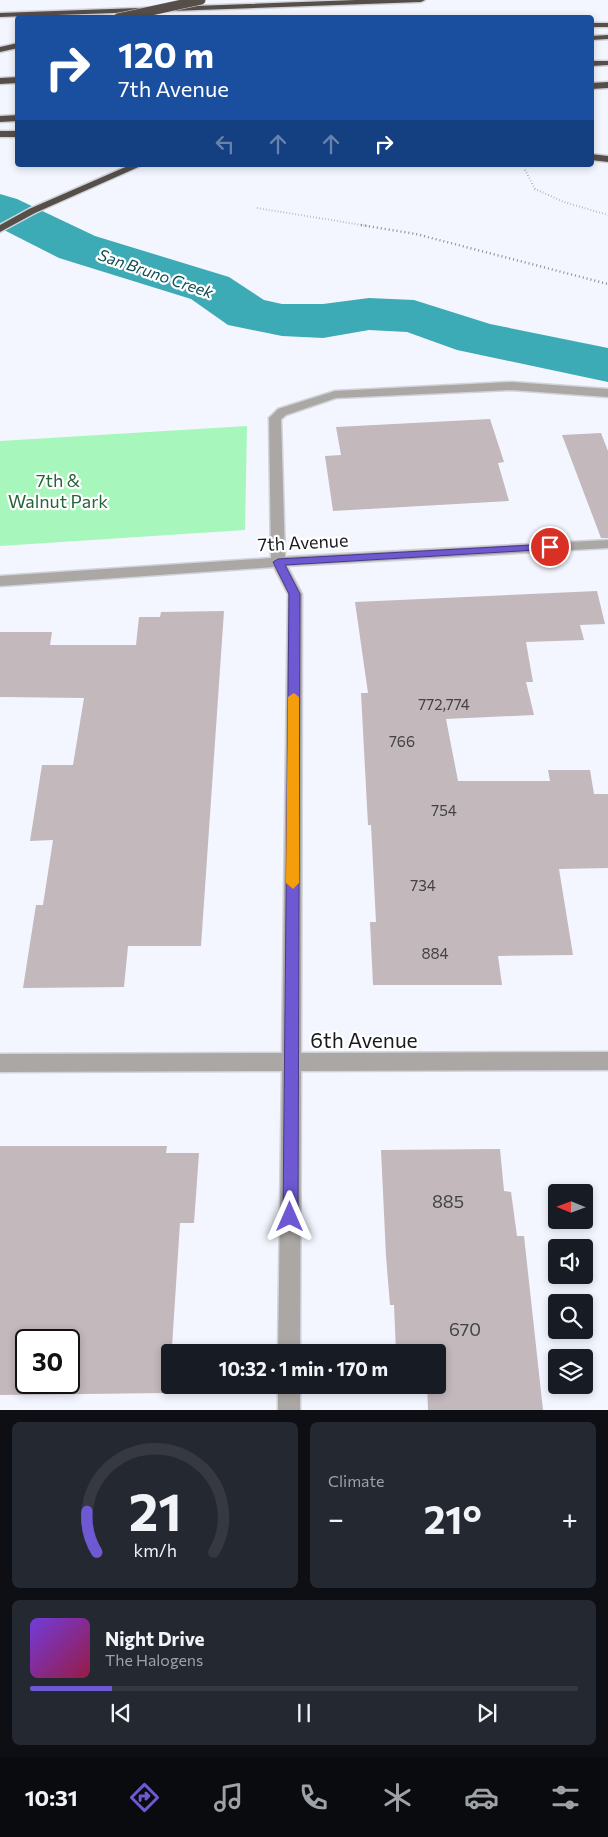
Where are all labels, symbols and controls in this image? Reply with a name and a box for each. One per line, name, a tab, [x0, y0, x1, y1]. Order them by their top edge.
text: 120 m	[118, 32, 214, 75]
icon: right	[35, 35, 100, 100]
text: 7th Avenue	[118, 75, 229, 102]
icon: left	[211, 130, 239, 158]
icon: ahead	[264, 130, 292, 158]
icon: ahead	[317, 130, 345, 158]
icon: right	[370, 130, 398, 158]
water label: San Bruno Creek	[96, 244, 216, 302]
park label: 7th & Walnut Park	[8, 469, 108, 512]
pin	[529, 526, 571, 568]
street label: 7th Avenue	[257, 529, 349, 555]
icon: arrive	[536, 533, 564, 561]
house number: 772,774	[418, 695, 470, 713]
house number: 766	[389, 732, 415, 750]
house number: 754	[431, 801, 457, 819]
house number: 734	[410, 876, 436, 894]
house number: 884	[421, 944, 449, 962]
street label: 6th Avenue	[310, 1027, 418, 1052]
north arrow	[548, 1184, 592, 1229]
map controls	[548, 1184, 593, 1394]
position arrow	[263, 1190, 315, 1242]
house number: 885	[432, 1190, 464, 1212]
button: sound	[548, 1239, 593, 1284]
button: search	[548, 1294, 593, 1339]
house number: 670	[449, 1318, 481, 1340]
speed limit sign: 30	[15, 1329, 80, 1394]
button: layers	[548, 1349, 593, 1394]
text: 10:32 · 1 min · 170 m	[219, 1357, 388, 1380]
text: Climate	[328, 1471, 384, 1490]
text: 21	[128, 1478, 182, 1542]
text: 21°	[424, 1495, 482, 1542]
text: −	[328, 1501, 344, 1535]
text: +	[562, 1501, 578, 1535]
text: km/h	[133, 1539, 177, 1561]
text: Night Drive	[105, 1627, 205, 1650]
text: The Halogens	[105, 1650, 203, 1669]
icon: previous	[107, 1699, 135, 1727]
icon: pause	[290, 1699, 318, 1727]
icon: next	[473, 1699, 501, 1727]
icon: directions	[127, 1780, 162, 1815]
icon: music	[211, 1780, 246, 1815]
icon: phone	[296, 1780, 331, 1815]
icon: climate	[380, 1780, 415, 1815]
icon: car	[464, 1780, 499, 1815]
icon: filters	[548, 1780, 583, 1815]
text: 10:31	[25, 1784, 78, 1811]

